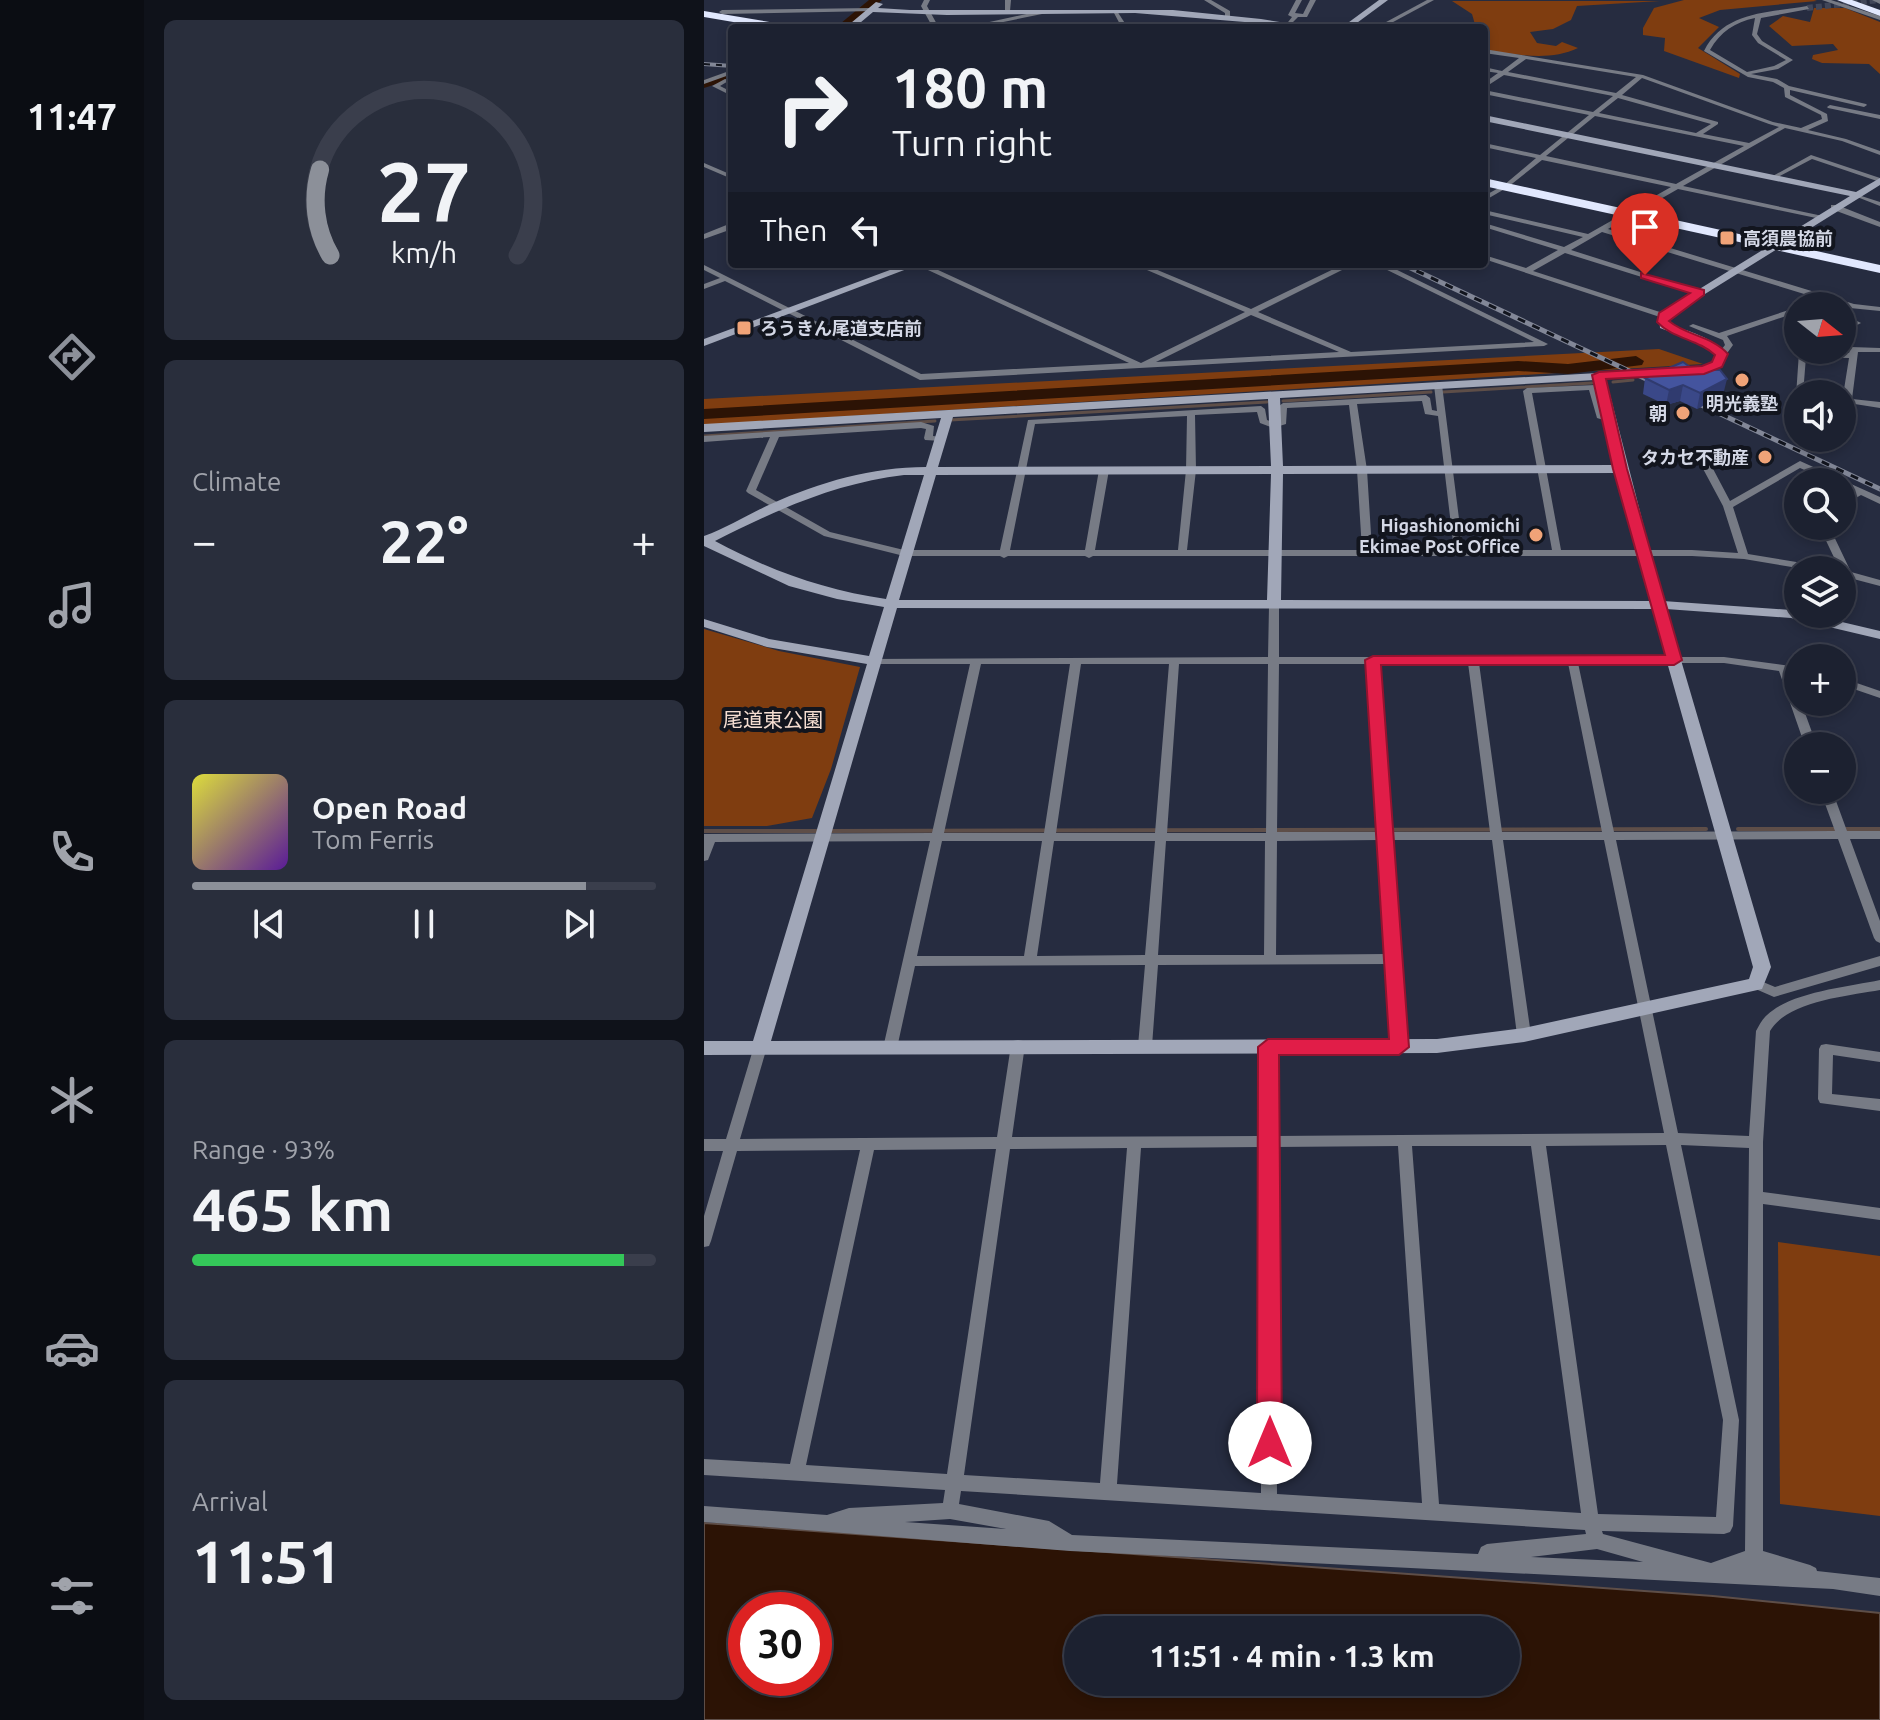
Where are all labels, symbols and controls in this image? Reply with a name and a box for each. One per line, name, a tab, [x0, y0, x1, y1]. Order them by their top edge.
icon: right	[760, 56, 864, 160]
text: 180 m	[892, 56, 1048, 119]
text: 11:47	[27, 96, 117, 137]
text: Turn right	[892, 122, 1052, 163]
text: 27	[377, 144, 471, 238]
pin	[1611, 193, 1679, 275]
icon: arrive	[1623, 205, 1667, 249]
icon: left	[844, 208, 888, 252]
text: Then	[760, 213, 828, 247]
place label: 高須農協前	[1743, 228, 1833, 248]
marker: 高須農協前	[1718, 229, 1736, 247]
text: km/h	[391, 236, 457, 268]
north arrow	[1784, 292, 1856, 364]
map controls	[1784, 292, 1856, 804]
place label: ろうきん尾道支店前	[760, 318, 922, 338]
marker: ろうきん尾道支店前	[735, 319, 753, 337]
icon: directions	[44, 329, 100, 385]
marker: 明光義塾	[1733, 371, 1751, 389]
button: sound	[1784, 380, 1856, 452]
place label: 明光義塾	[1706, 393, 1778, 413]
place label: 朝	[1649, 403, 1667, 423]
marker: 朝	[1674, 404, 1692, 422]
place label: タカセ不動産	[1641, 447, 1749, 467]
marker: タカセ不動産	[1756, 448, 1774, 466]
text: Climate	[192, 467, 281, 496]
button: search	[1784, 468, 1856, 540]
text: 22°	[380, 507, 468, 574]
place label: Higashionomichi Ekimae Post Office	[1359, 515, 1520, 556]
text: −	[192, 516, 217, 565]
text: +	[631, 516, 656, 565]
marker: Higashionomichi Ekimae Post Office	[1527, 526, 1545, 544]
button: layers	[1784, 556, 1856, 628]
icon: music	[44, 577, 100, 633]
button: +	[1784, 644, 1856, 716]
park label: 尾道東公園	[723, 708, 823, 731]
button: −	[1784, 732, 1856, 804]
text: Open Road	[312, 791, 467, 825]
icon: phone	[44, 824, 100, 880]
text: Tom Ferris	[312, 825, 434, 854]
icon: previous	[247, 902, 291, 946]
icon: pause	[402, 902, 446, 946]
icon: next	[557, 902, 601, 946]
icon: climate	[44, 1072, 100, 1128]
text: Range · 93%	[192, 1135, 335, 1164]
text: 465 km	[192, 1175, 393, 1242]
icon: car	[44, 1320, 100, 1376]
position arrow	[1228, 1401, 1312, 1485]
text: Arrival	[192, 1487, 268, 1516]
text: 11:51	[192, 1527, 342, 1594]
icon: filters	[44, 1568, 100, 1624]
speed limit sign: 30	[728, 1592, 832, 1696]
text: 11:51 · 4 min · 1.3 km	[1149, 1639, 1435, 1673]

